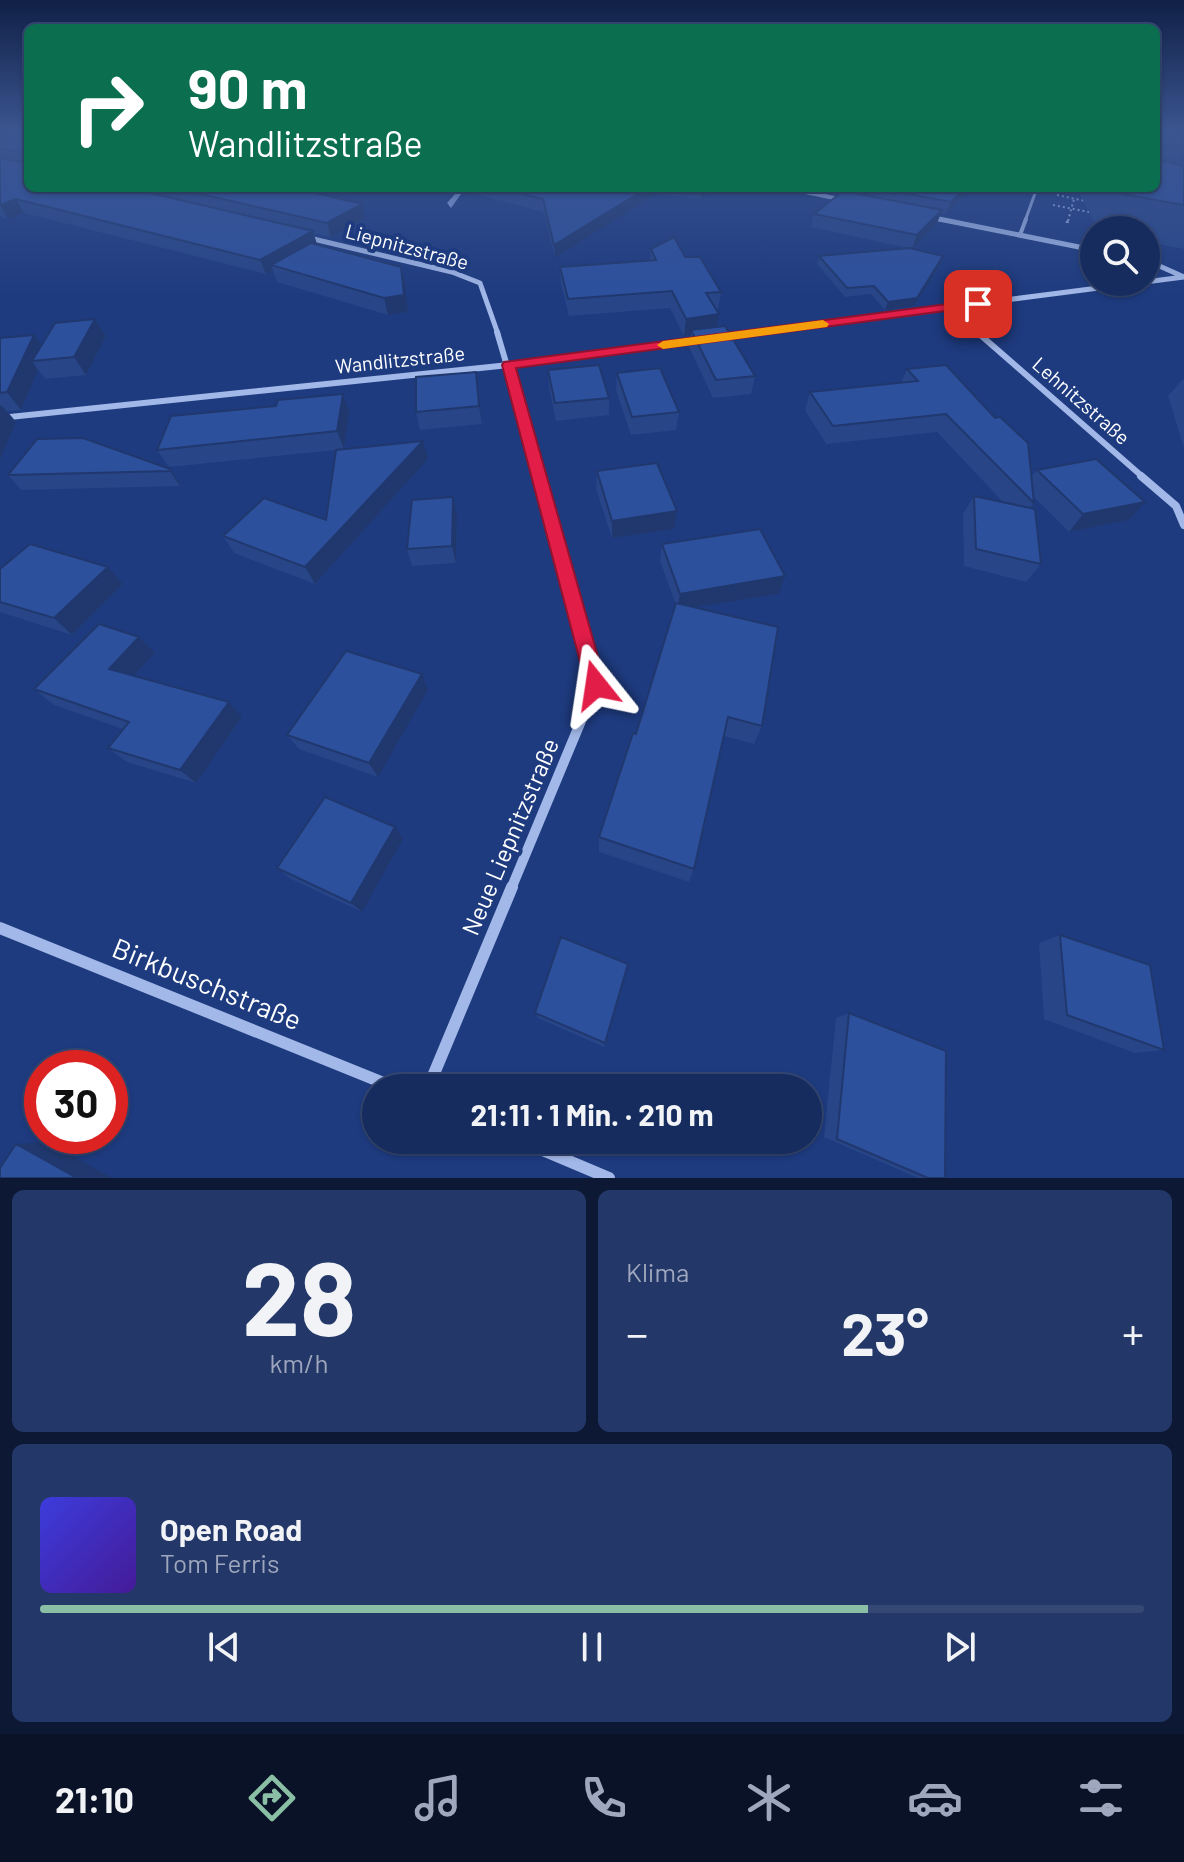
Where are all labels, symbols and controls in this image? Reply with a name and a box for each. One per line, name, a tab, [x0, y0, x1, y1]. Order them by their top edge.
text: 90 m	[188, 53, 308, 120]
icon: right	[56, 56, 160, 160]
text: Wandlitzstraße	[188, 121, 423, 164]
map controls	[1080, 216, 1160, 296]
button: search	[1080, 216, 1160, 296]
street label: Liepnitzstraße	[343, 218, 471, 274]
pin	[944, 270, 1012, 338]
icon: arrive	[956, 282, 1000, 326]
street label: Wandlitzstraße	[334, 340, 466, 378]
street label: Lehnitzstraße	[1028, 351, 1135, 449]
position arrow	[554, 643, 638, 727]
street label: Neue Liepnitzstraße	[455, 734, 564, 939]
street label: Birkbuschstraße	[108, 930, 307, 1036]
speed limit sign: 30	[24, 1050, 128, 1154]
text: 21:11 · 1 Min. · 210 m	[470, 1096, 714, 1132]
text: 28	[242, 1232, 356, 1357]
text: Klima	[626, 1256, 689, 1287]
text: 23°	[841, 1296, 929, 1368]
text: −	[626, 1306, 648, 1359]
text: +	[1122, 1306, 1144, 1359]
text: km/h	[270, 1347, 328, 1378]
text: Open Road	[160, 1511, 302, 1547]
text: Tom Ferris	[160, 1547, 280, 1578]
icon: previous	[202, 1625, 246, 1669]
icon: pause	[570, 1625, 614, 1669]
icon: next	[938, 1625, 982, 1669]
icon: directions	[244, 1770, 300, 1826]
icon: music	[410, 1770, 466, 1826]
icon: phone	[576, 1770, 632, 1826]
icon: climate	[741, 1770, 797, 1826]
icon: car	[907, 1770, 963, 1826]
icon: filters	[1073, 1770, 1129, 1826]
text: 21:10	[55, 1777, 134, 1820]

